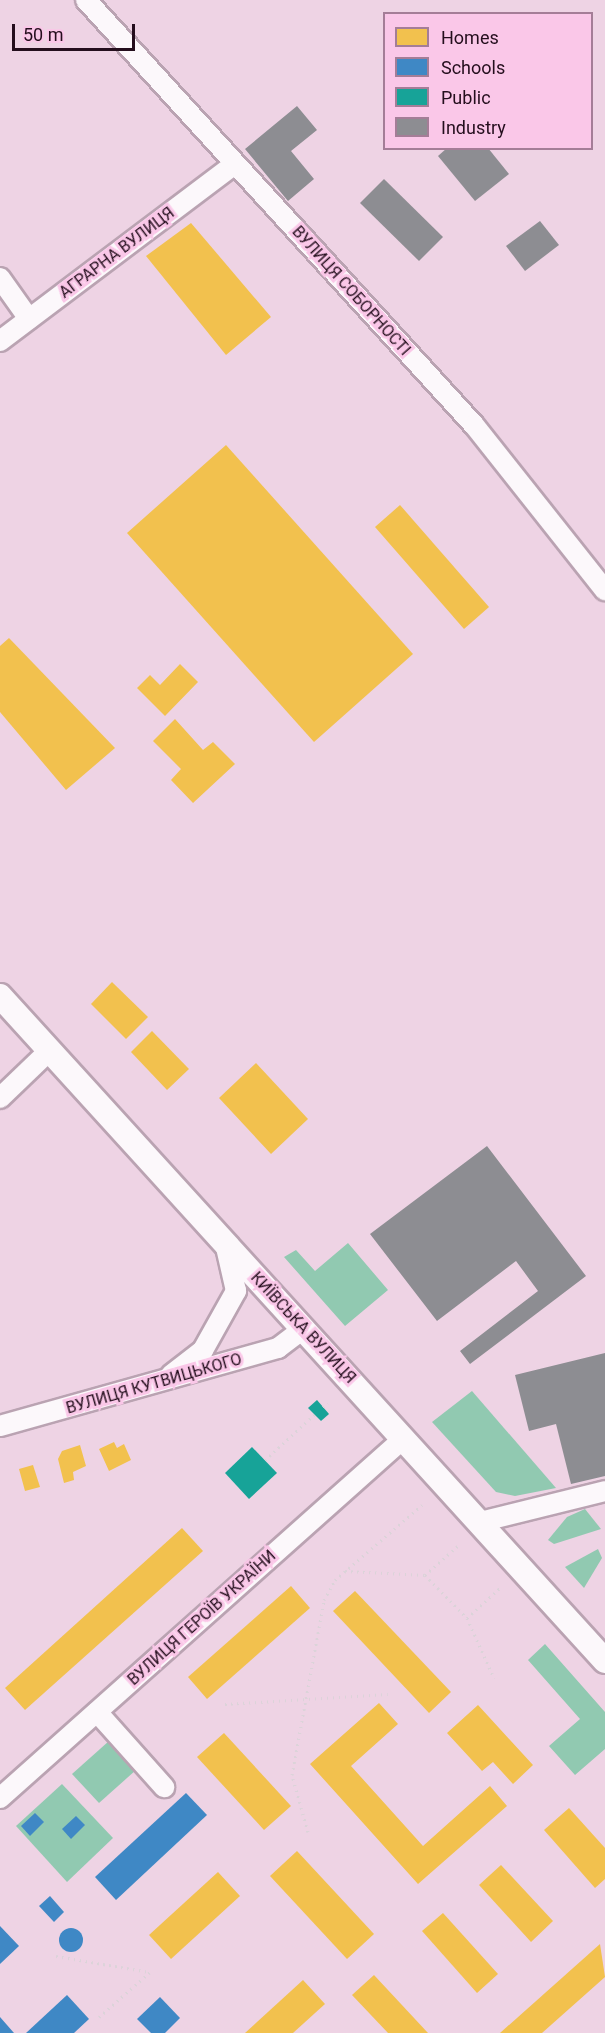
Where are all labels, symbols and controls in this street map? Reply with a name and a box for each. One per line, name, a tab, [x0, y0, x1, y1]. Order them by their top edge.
scale bar	[15, 12, 138, 50]
legend	[383, 12, 593, 150]
text: 50 m	[23, 24, 63, 45]
text: Homes	[441, 27, 499, 48]
text: Schools	[441, 57, 505, 78]
text: Public	[441, 87, 491, 108]
text: Industry	[441, 117, 506, 138]
street label: АГРАРНА ВУЛИЦЯ	[56, 204, 178, 302]
street label: ВУЛИЦЯ СОБОРНОСТІ	[288, 222, 414, 360]
street label: КИЇВСЬКА ВУЛИЦЯ	[246, 1268, 360, 1388]
street label: ВУЛИЦЯ КУТВИЦЬКОГО	[64, 1350, 244, 1418]
street label: ВУЛИЦЯ ГЕРОЇВ УКРАЇНИ	[124, 1546, 280, 1690]

